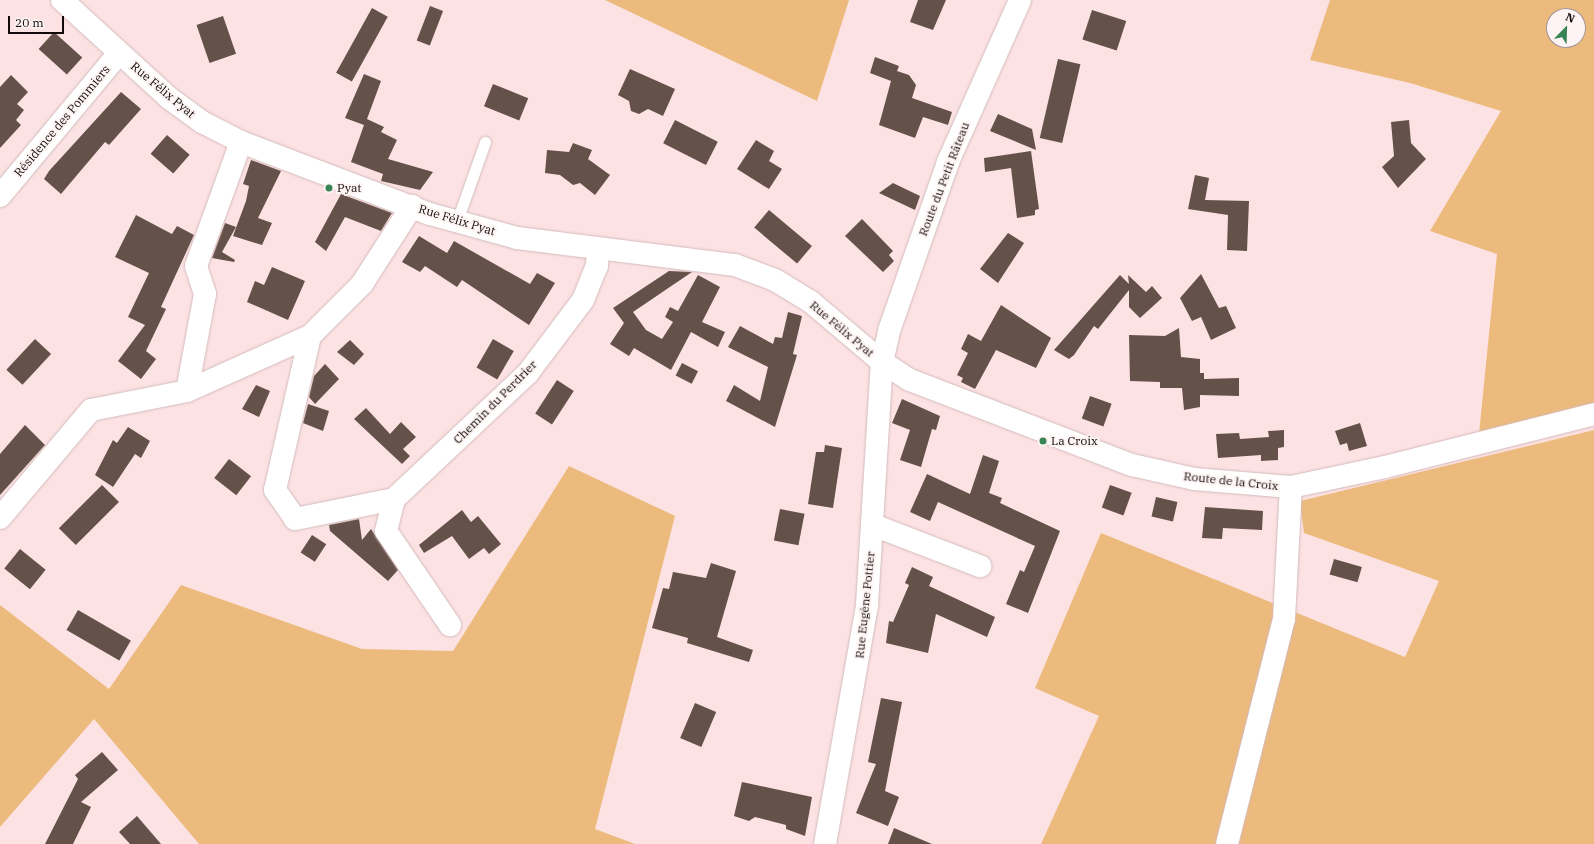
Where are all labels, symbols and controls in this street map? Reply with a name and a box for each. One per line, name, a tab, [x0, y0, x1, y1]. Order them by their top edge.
scale bar	[10, 8, 66, 34]
north arrow	[1546, 8, 1586, 48]
text: N	[1564, 10, 1577, 26]
text: 20 m	[15, 15, 44, 30]
street label: Rue Félix Pyat	[128, 59, 198, 121]
street label: Résidence des Pommiers	[11, 62, 113, 180]
street label: Route du Petit Râteau	[916, 120, 972, 238]
place label: Pyat	[337, 181, 362, 195]
marker: Pyat	[324, 183, 334, 193]
street label: Rue Félix Pyat	[417, 201, 497, 239]
street label: Rue Félix Pyat	[807, 298, 877, 360]
street label: Chemin du Perdrier	[450, 357, 540, 447]
place label: La Croix	[1051, 434, 1098, 448]
marker: La Croix	[1038, 436, 1048, 446]
street label: Route de la Croix	[1183, 469, 1279, 493]
street label: Rue Eugène Pottier	[852, 551, 878, 659]

